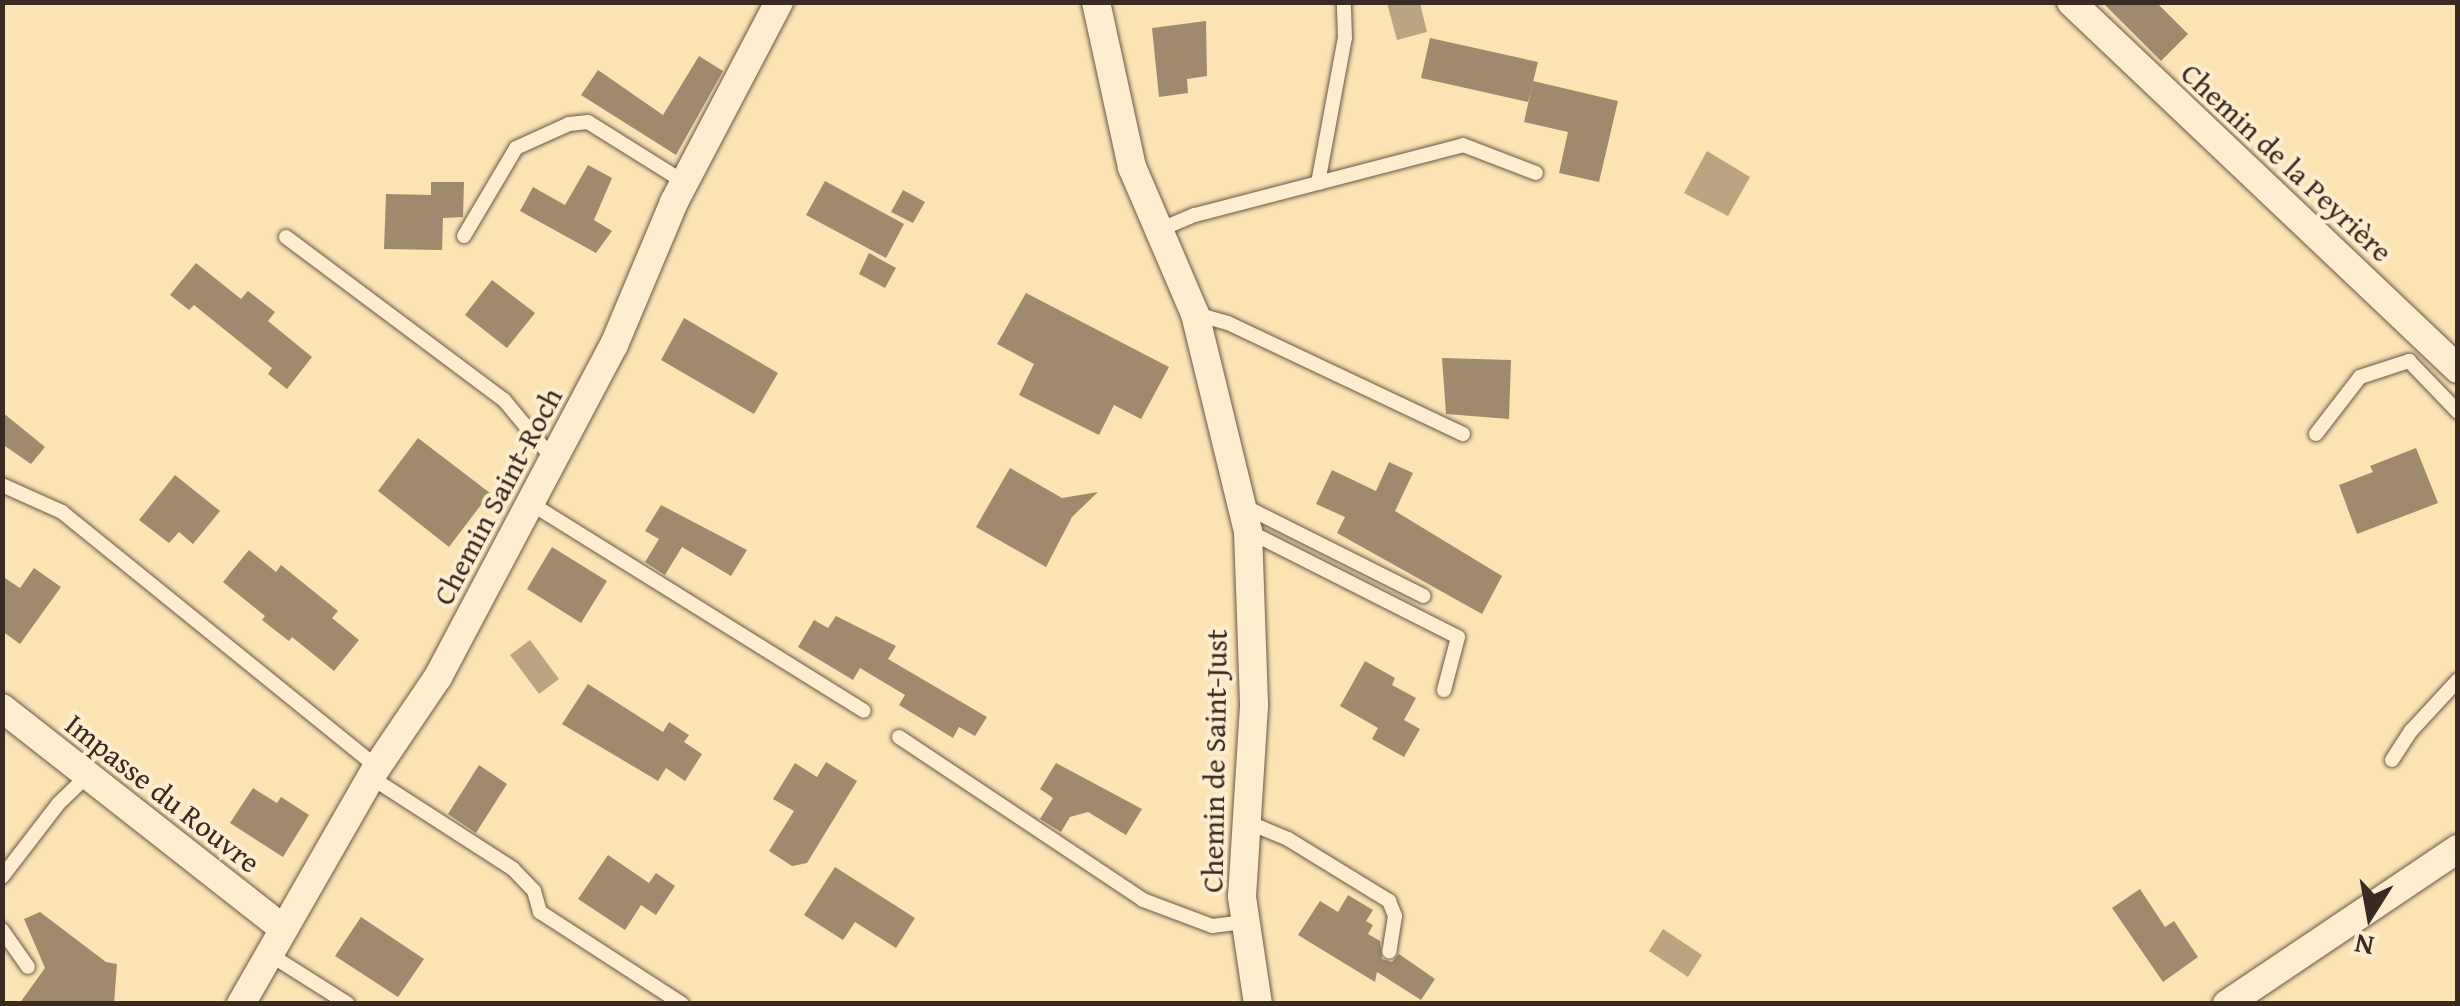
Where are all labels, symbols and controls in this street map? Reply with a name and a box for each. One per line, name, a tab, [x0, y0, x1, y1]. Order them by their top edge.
street label: Chemin de la Peyrière	[2174, 55, 2400, 269]
street label: Chemin Saint-Roch	[425, 381, 569, 611]
street label: Chemin de Saint-Just	[1194, 629, 1234, 893]
street label: Impasse du Rouvre	[58, 706, 268, 880]
north arrow	[2320, 866, 2420, 966]
text: N	[2351, 924, 2377, 968]

